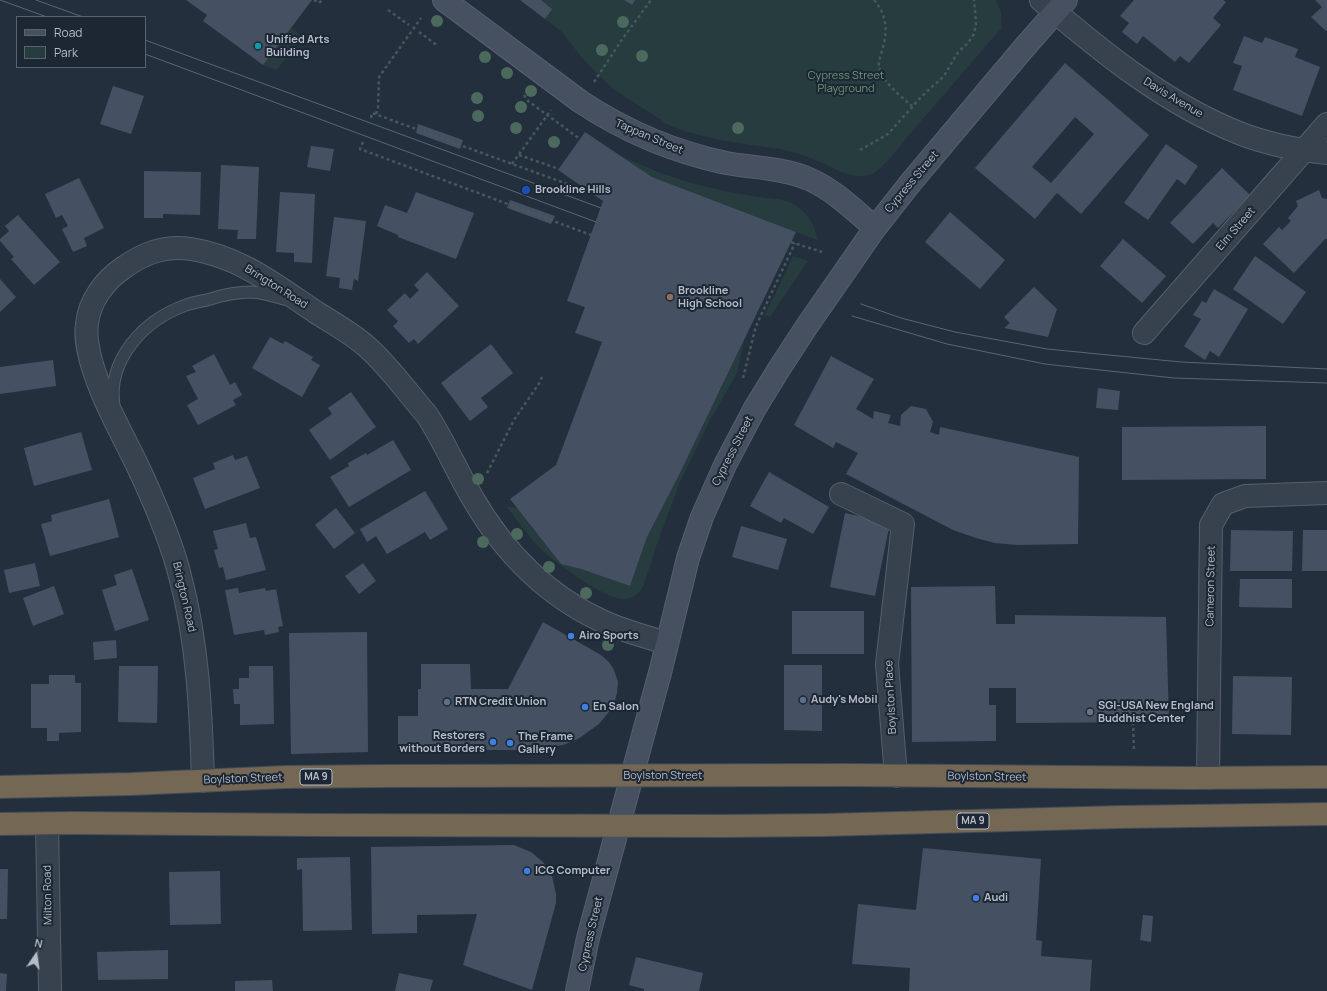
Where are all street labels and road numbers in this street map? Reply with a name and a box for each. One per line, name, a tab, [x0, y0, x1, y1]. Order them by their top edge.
street label: Davis Avenue	[1141, 75, 1205, 121]
street label: Tappan Street	[613, 117, 685, 157]
street label: Cypress Street	[882, 148, 942, 216]
street label: Elm Street	[1214, 205, 1258, 253]
street label: Brington Road	[242, 262, 310, 312]
street label: Cypress Street	[710, 414, 756, 488]
street label: Cameron Street	[1204, 545, 1218, 627]
street label: Brington Road	[169, 561, 199, 633]
street label: Boylston Place	[882, 660, 900, 734]
road number: MA 9	[300, 769, 332, 785]
street label: Boylston Street	[624, 769, 702, 783]
street label: Boylston Street	[947, 770, 1027, 784]
street label: Boylston Street	[203, 771, 283, 787]
road number: MA 9	[957, 813, 989, 829]
street label: Milton Road	[41, 865, 55, 925]
street label: Cypress Street	[576, 895, 606, 973]

